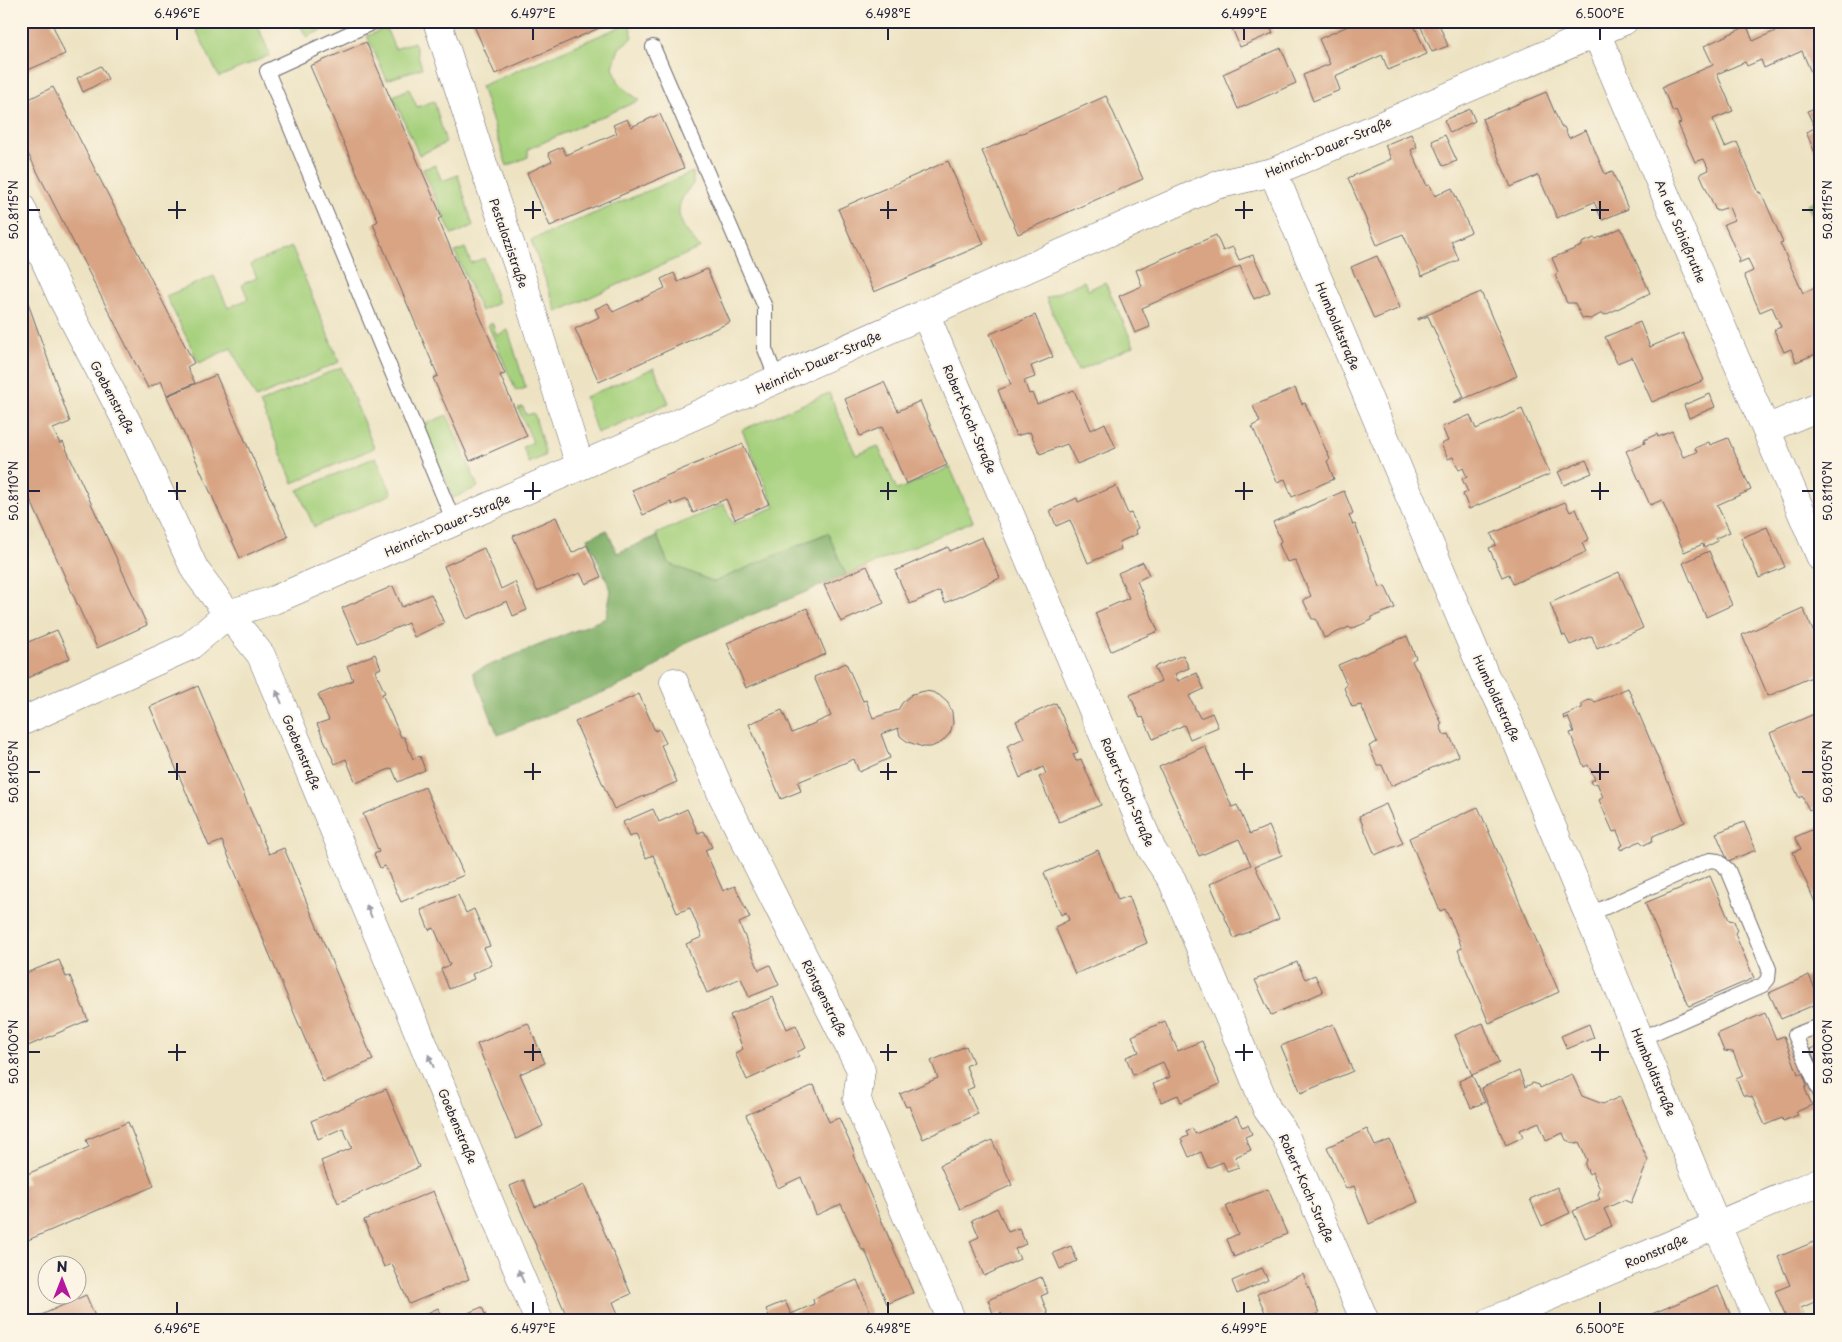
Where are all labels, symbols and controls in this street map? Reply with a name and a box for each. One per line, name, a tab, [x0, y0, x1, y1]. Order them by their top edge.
text: 6.496°E	[154, 4, 200, 22]
text: 6.497°E	[510, 4, 556, 22]
text: 6.498°E	[865, 4, 911, 22]
text: 6.499°E	[1221, 4, 1267, 22]
text: 6.500°E	[1576, 4, 1624, 22]
street label: Heinrich-Dauer-Straße	[1262, 112, 1394, 182]
street label: An der Schießruthe	[1651, 176, 1711, 286]
text: 50.8115°N	[4, 180, 22, 240]
text: 50.8115°N	[1818, 180, 1836, 240]
street label: Pestalozzistraße	[485, 196, 533, 290]
street label: Humboldtstraße	[1311, 279, 1365, 373]
street label: Heinrich-Dauer-Straße	[752, 326, 884, 398]
street label: Goebenstraße	[86, 357, 140, 437]
street label: Robert-Koch-Straße	[939, 361, 1001, 477]
text: 50.8110°N	[4, 461, 22, 521]
text: 50.8110°N	[1818, 461, 1836, 521]
street label: Heinrich-Dauer-Straße	[381, 489, 513, 561]
street label: Humboldtstraße	[1469, 651, 1525, 745]
one-way arrow	[274, 690, 282, 704]
street label: Goebenstraße	[278, 711, 326, 793]
street label: Robert-Koch-Straße	[1097, 734, 1159, 850]
text: 50.8105°N	[4, 740, 22, 804]
text: 50.8105°N	[1818, 740, 1836, 804]
one-way arrow	[364, 904, 372, 918]
street label: Röntgenstraße	[798, 956, 852, 1040]
text: 50.8100°N	[4, 1020, 22, 1084]
text: 50.8100°N	[1818, 1020, 1836, 1084]
street label: Humboldtstraße	[1627, 1025, 1681, 1119]
one-way arrow	[427, 1054, 435, 1068]
street label: Goebenstraße	[434, 1085, 482, 1167]
street label: Robert-Koch-Straße	[1275, 1131, 1339, 1245]
street label: Roonstraße	[1622, 1230, 1690, 1272]
north arrow	[38, 1254, 88, 1304]
text: N	[56, 1256, 68, 1277]
one-way arrow	[516, 1269, 524, 1283]
text: 6.496°E	[154, 1319, 200, 1337]
text: 6.497°E	[510, 1319, 556, 1337]
text: 6.498°E	[865, 1319, 911, 1337]
text: 6.499°E	[1221, 1319, 1267, 1337]
text: 6.500°E	[1576, 1319, 1624, 1337]

